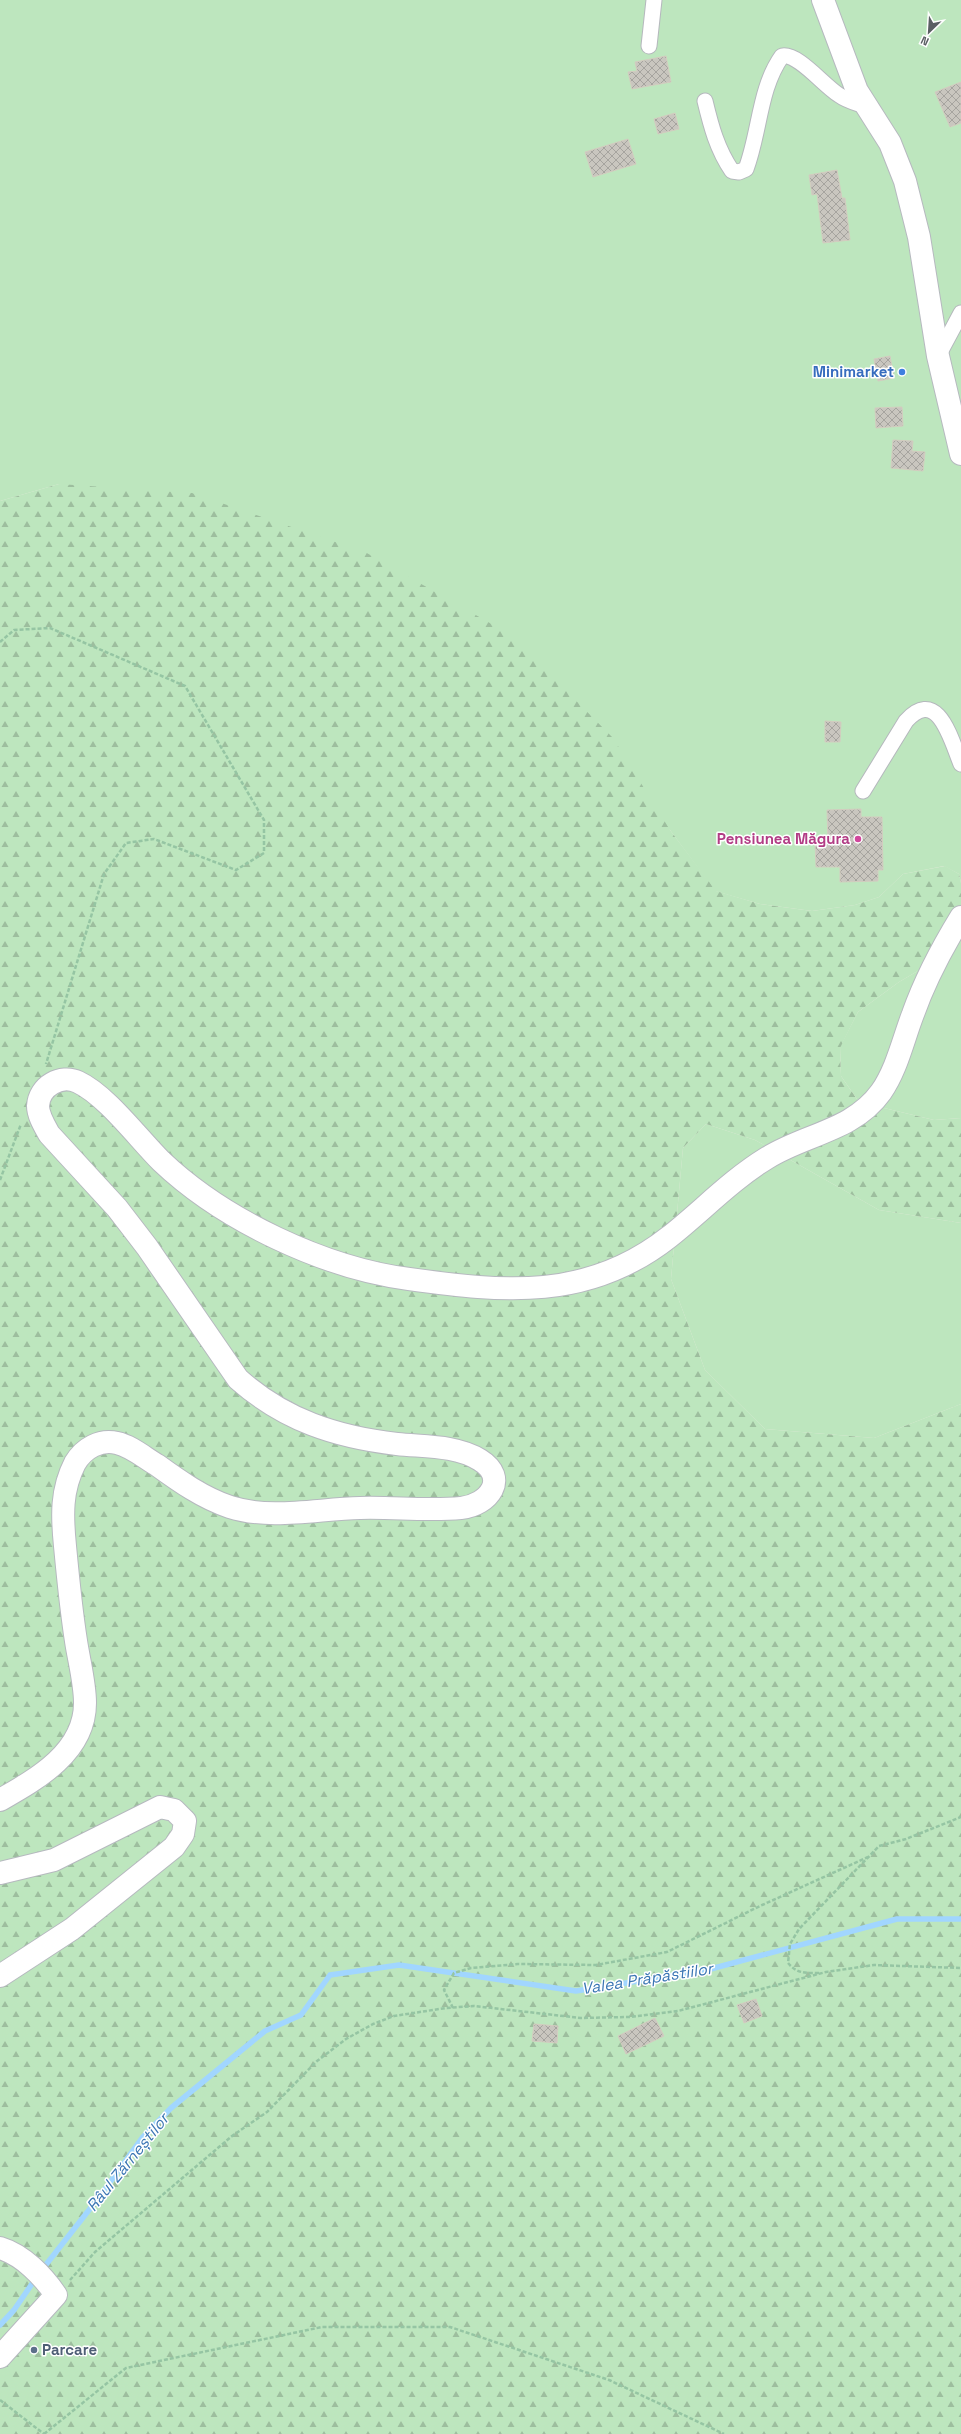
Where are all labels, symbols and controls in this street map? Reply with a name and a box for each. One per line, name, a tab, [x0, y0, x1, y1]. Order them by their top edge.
north arrow	[909, 12, 949, 52]
text: N	[918, 33, 931, 49]
place label: Minimarket	[813, 362, 894, 381]
marker: Minimarket	[897, 367, 907, 377]
place label: Pensiunea Măgura	[717, 829, 850, 848]
marker: Pensiunea Măgura	[853, 834, 863, 844]
water label: Valea Prăpăstiilor	[580, 1957, 716, 1999]
water label: Râul Zărneștilor	[81, 2108, 175, 2216]
place label: Parcare	[42, 2340, 97, 2359]
marker: Parcare	[29, 2345, 39, 2355]

